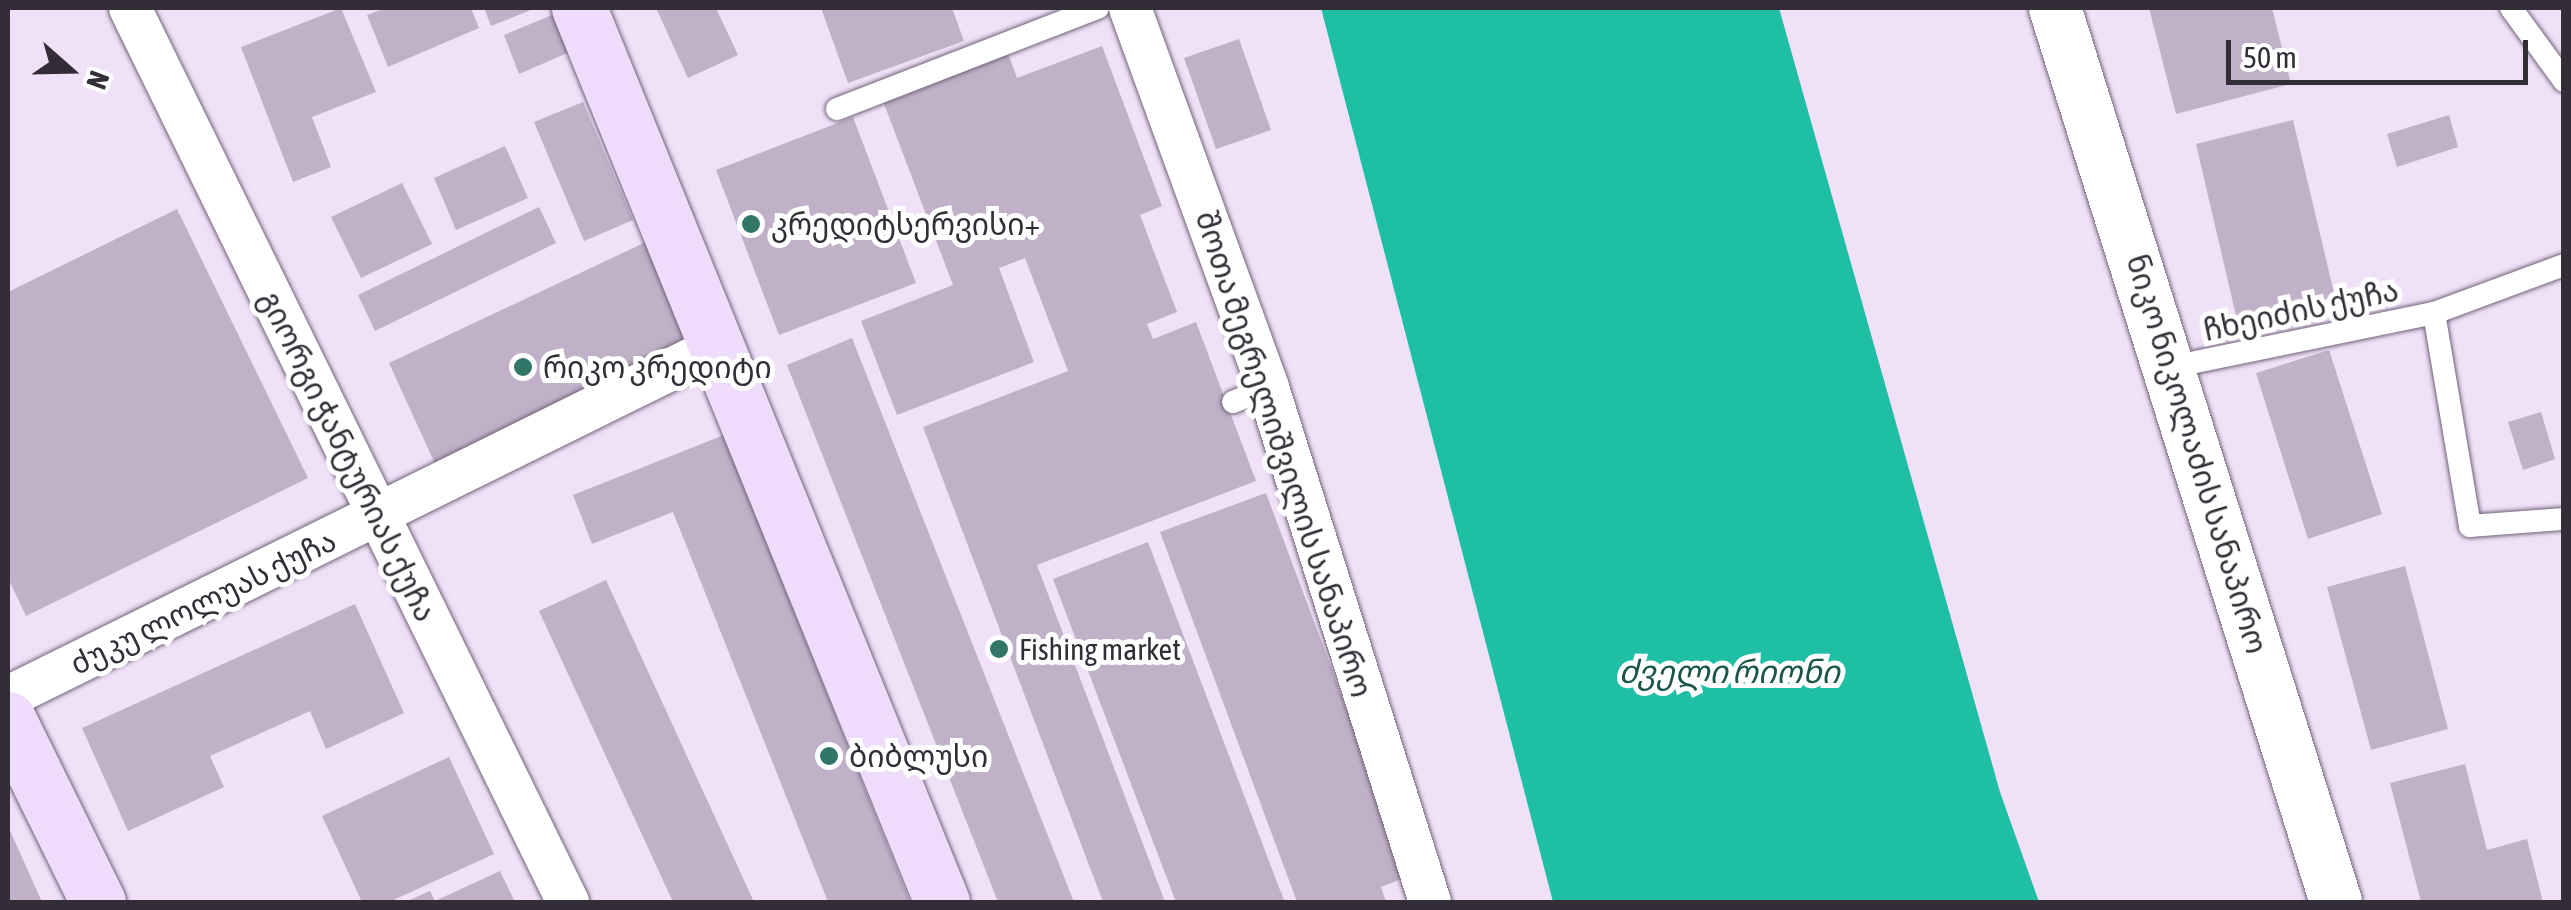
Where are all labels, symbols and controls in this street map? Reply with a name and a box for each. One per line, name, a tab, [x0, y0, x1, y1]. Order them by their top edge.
north arrow	[20, 20, 120, 120]
scale bar	[2231, 20, 2534, 82]
text: 50 m	[2243, 40, 2297, 74]
text: N	[80, 67, 116, 94]
place label: კრედიტსერვისი+	[771, 206, 1040, 242]
street label: შოთა მეგრელიშვილის სანაპირო	[1188, 206, 1380, 702]
marker: კრედიტსერვისი+	[740, 213, 762, 235]
street label: ნიკო ნიკოლაძის სანაპირო	[2119, 250, 2275, 658]
street label: ჩხეიძის ქუჩა	[2200, 272, 2402, 348]
street label: გიორგი ჭანტურიას ქუჩა	[252, 285, 444, 627]
place label: რიკო კრედიტი	[543, 349, 772, 385]
marker: რიკო კრედიტი	[512, 356, 534, 378]
street label: ძუკუ ლოლუას ქუჩა	[64, 522, 342, 682]
place label: Fishing market	[1019, 631, 1181, 667]
marker: Fishing market	[988, 638, 1010, 660]
water label: ძველი რიონი	[1618, 653, 1840, 691]
place label: ბიბლუსი	[849, 738, 988, 774]
marker: ბიბლუსი	[818, 745, 840, 767]

